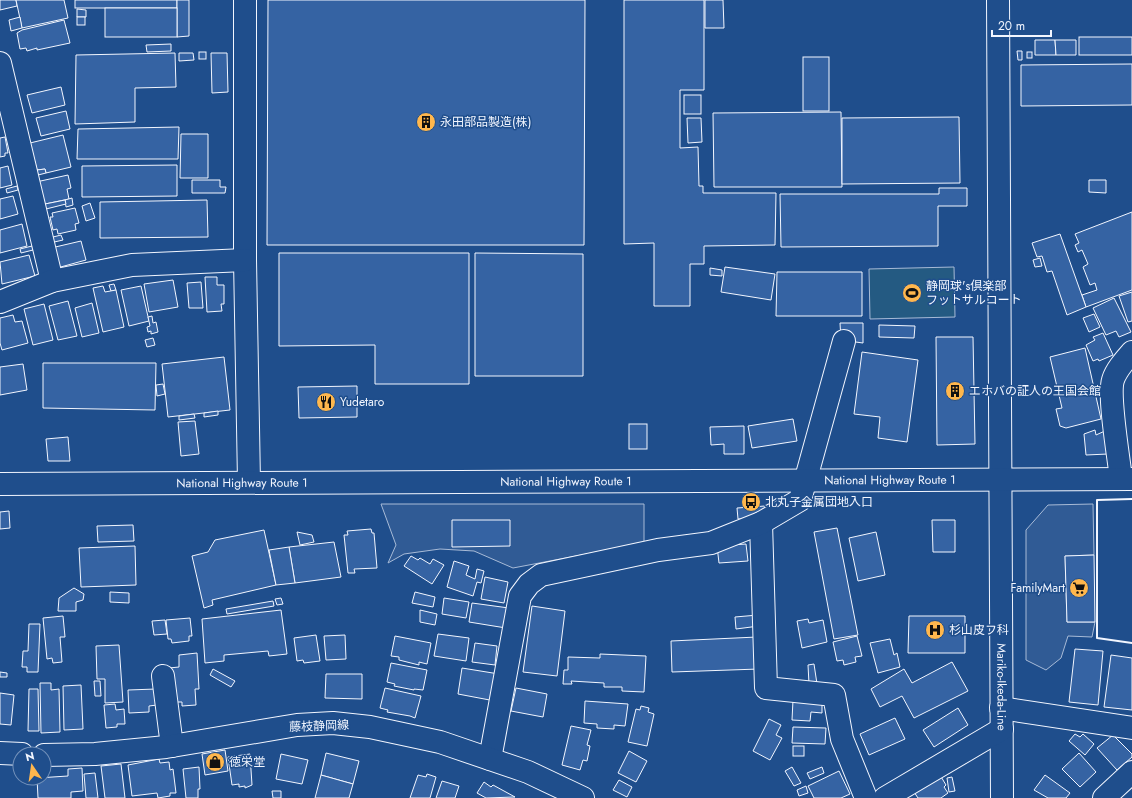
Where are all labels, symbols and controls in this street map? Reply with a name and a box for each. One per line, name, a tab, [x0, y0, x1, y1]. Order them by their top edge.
scale bar	[992, 12, 1051, 38]
text: 20 m	[998, 17, 1025, 35]
building icon: 永田部品製造(株)	[415, 111, 437, 133]
place label: 永田部品製造(株)	[440, 113, 531, 131]
place label: 静岡球's倶楽部 フットサルコート	[926, 277, 1022, 309]
sports icon: 静岡球's倶楽部 フットサルコート	[901, 282, 923, 304]
building icon: エホバの証人の王国会館	[944, 380, 966, 402]
place label: エホバの証人の王国会館	[969, 382, 1101, 400]
restaurant icon: Yudetaro	[315, 391, 337, 413]
place label: Yudetaro	[340, 393, 385, 411]
street label: National Highway Route 1	[824, 471, 956, 489]
street label: National Highway Route 1	[500, 472, 632, 491]
street label: National Highway Route 1	[176, 474, 308, 492]
bus stop icon: 北丸子金属団地入口	[740, 491, 762, 513]
place label: 北丸子金属団地入口	[765, 493, 873, 511]
supermarket icon: FamilyMart	[1068, 577, 1090, 599]
place label: FamilyMart	[1011, 579, 1065, 597]
hospital icon: 杉山皮フ科	[924, 619, 946, 641]
place label: 杉山皮フ科	[949, 621, 1009, 639]
street label: Mariko-Ikeda-Line	[992, 643, 1011, 731]
street label: 藤枝静岡線	[289, 716, 349, 736]
north arrow	[12, 746, 52, 786]
text: N	[24, 747, 36, 765]
shop icon: 徳栄堂	[204, 751, 226, 773]
place label: 徳栄堂	[229, 753, 265, 771]

